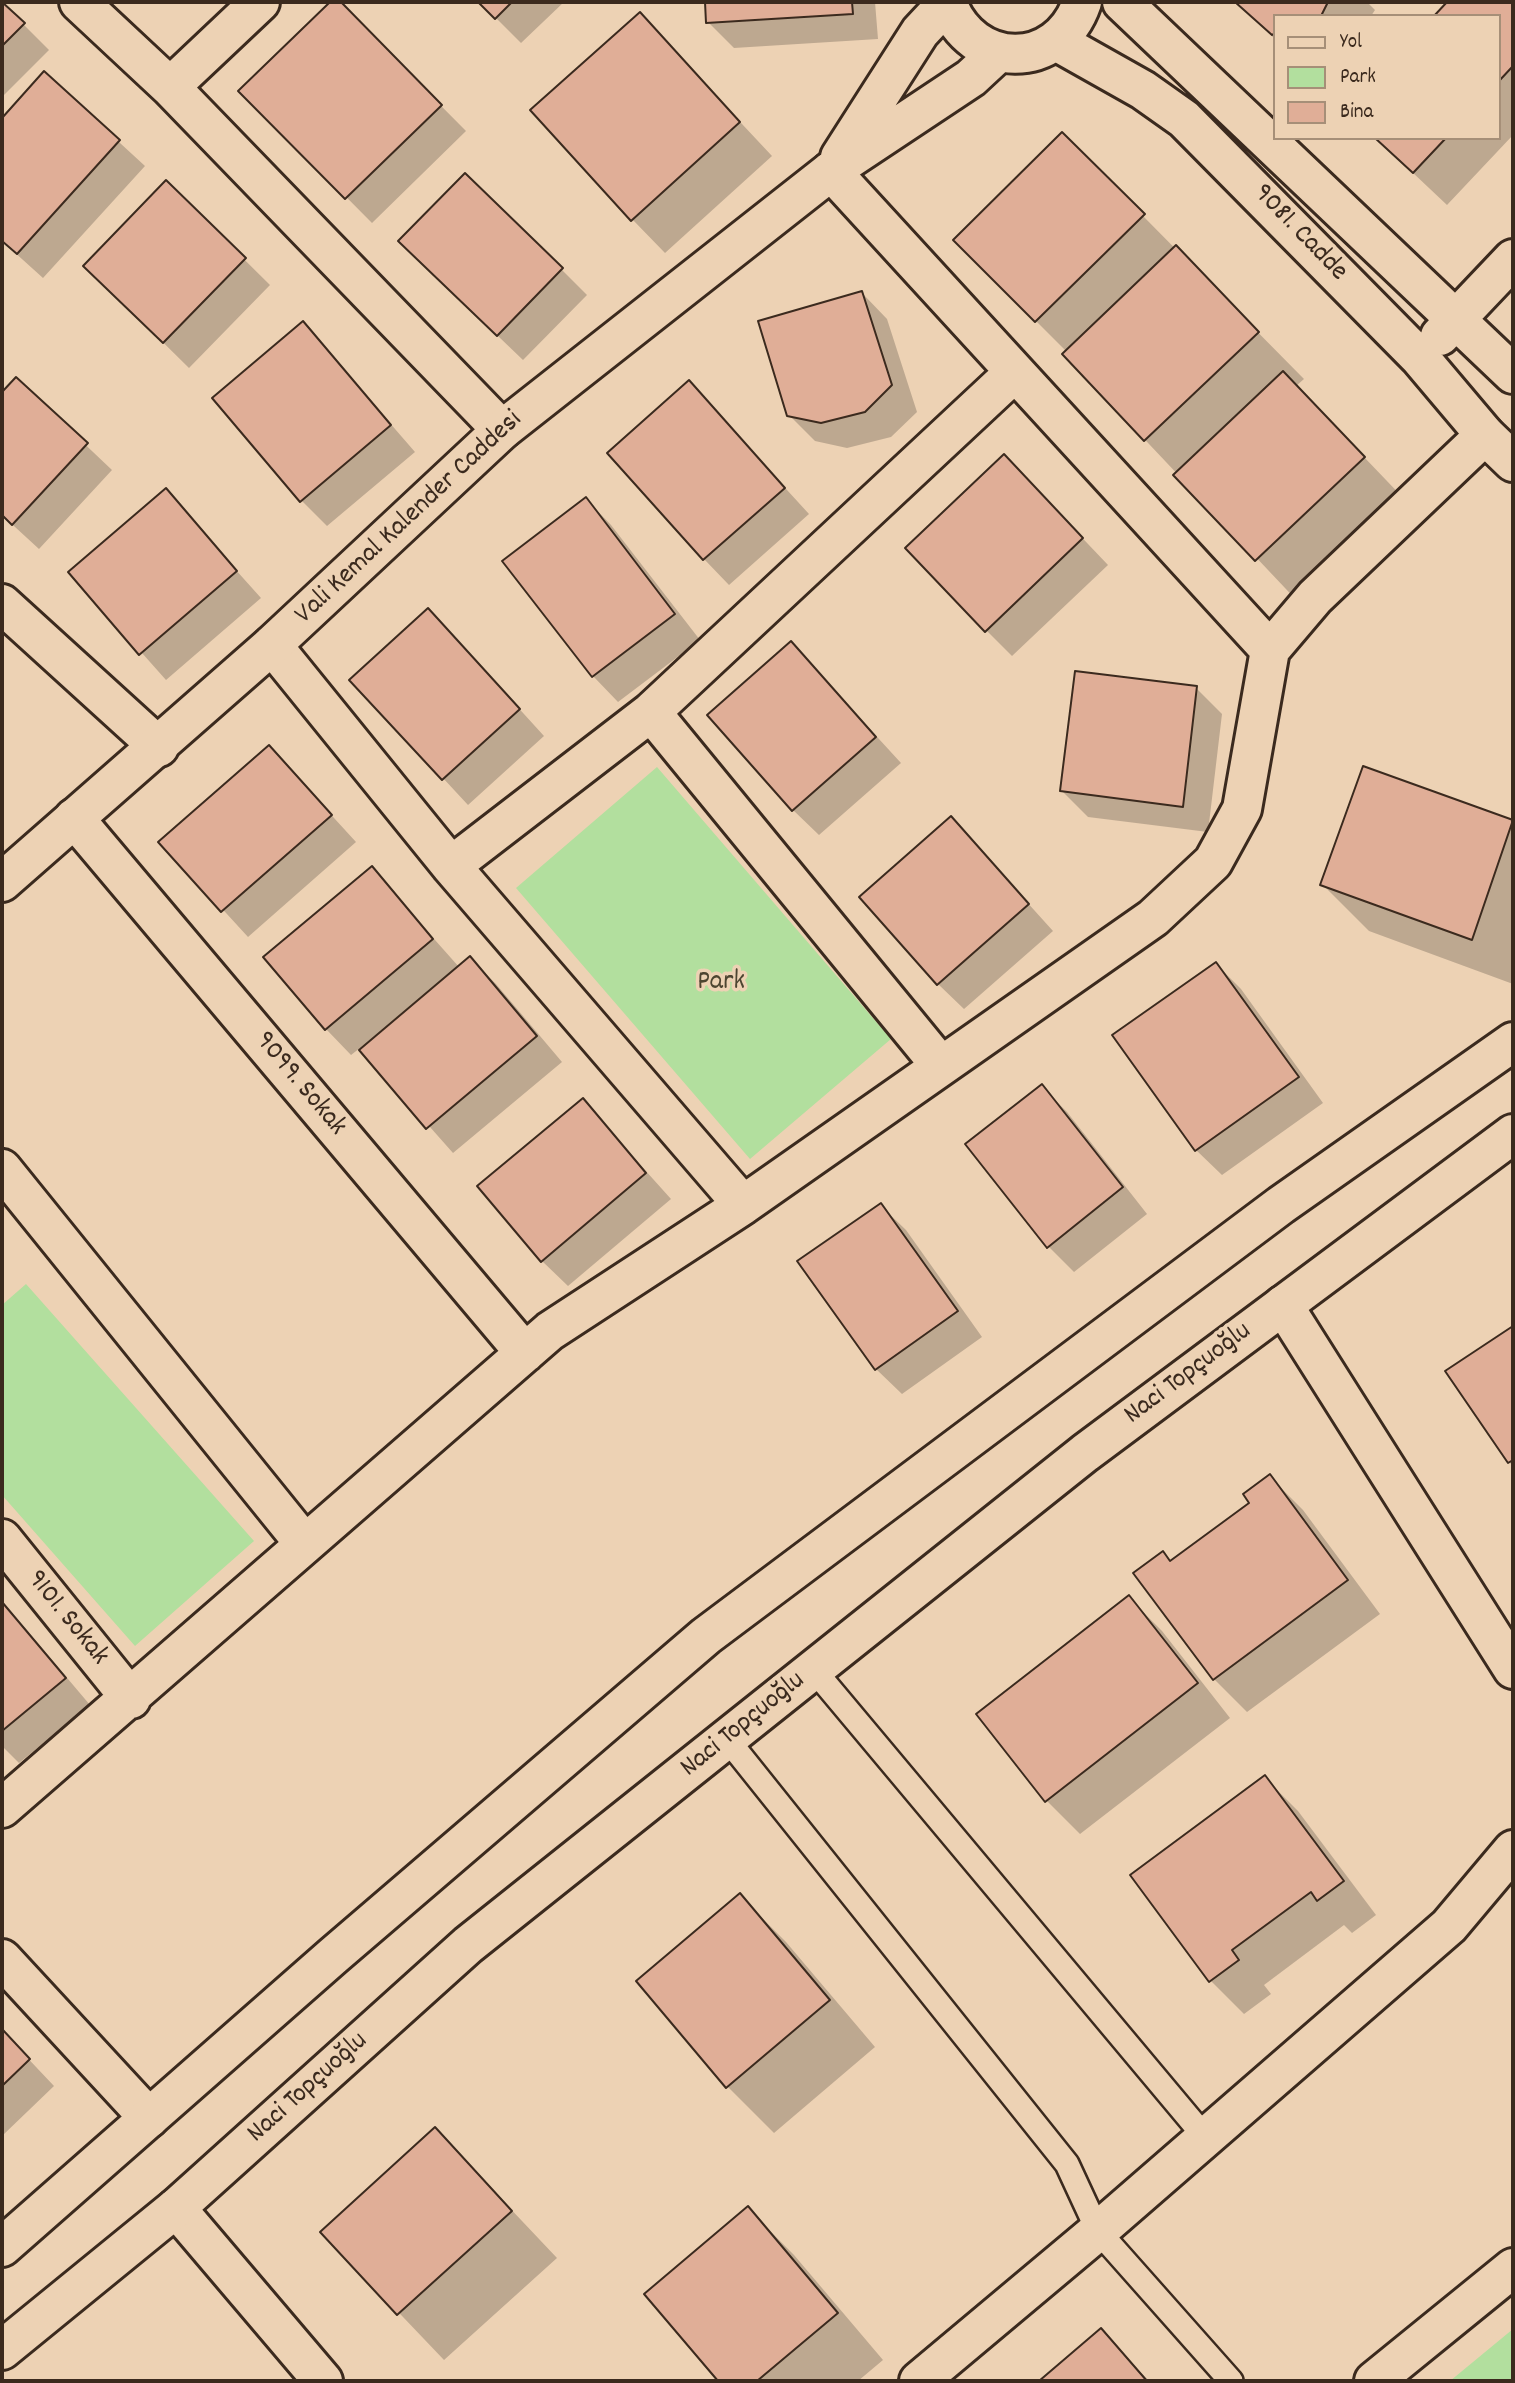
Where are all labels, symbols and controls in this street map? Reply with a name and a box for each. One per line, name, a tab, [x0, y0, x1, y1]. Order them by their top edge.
legend	[1274, 14, 1501, 140]
text: Yol	[1340, 28, 1362, 58]
text: Park	[1340, 63, 1376, 93]
text: Bina	[1340, 98, 1373, 128]
street label: 9081. Cadde	[1245, 178, 1353, 290]
street label: Vali Kemal Kalender Caddesi	[289, 405, 531, 633]
park label: Park	[697, 967, 745, 1001]
street label: 9099. Sokak	[246, 1026, 352, 1144]
street label: Naci Topçuoğlu	[1119, 1316, 1259, 1434]
street label: 9101. Sokak	[18, 1565, 114, 1673]
street label: Naci Topçuoğlu	[675, 1666, 813, 1786]
street label: Naci Topçuoğlu	[242, 2026, 376, 2152]

